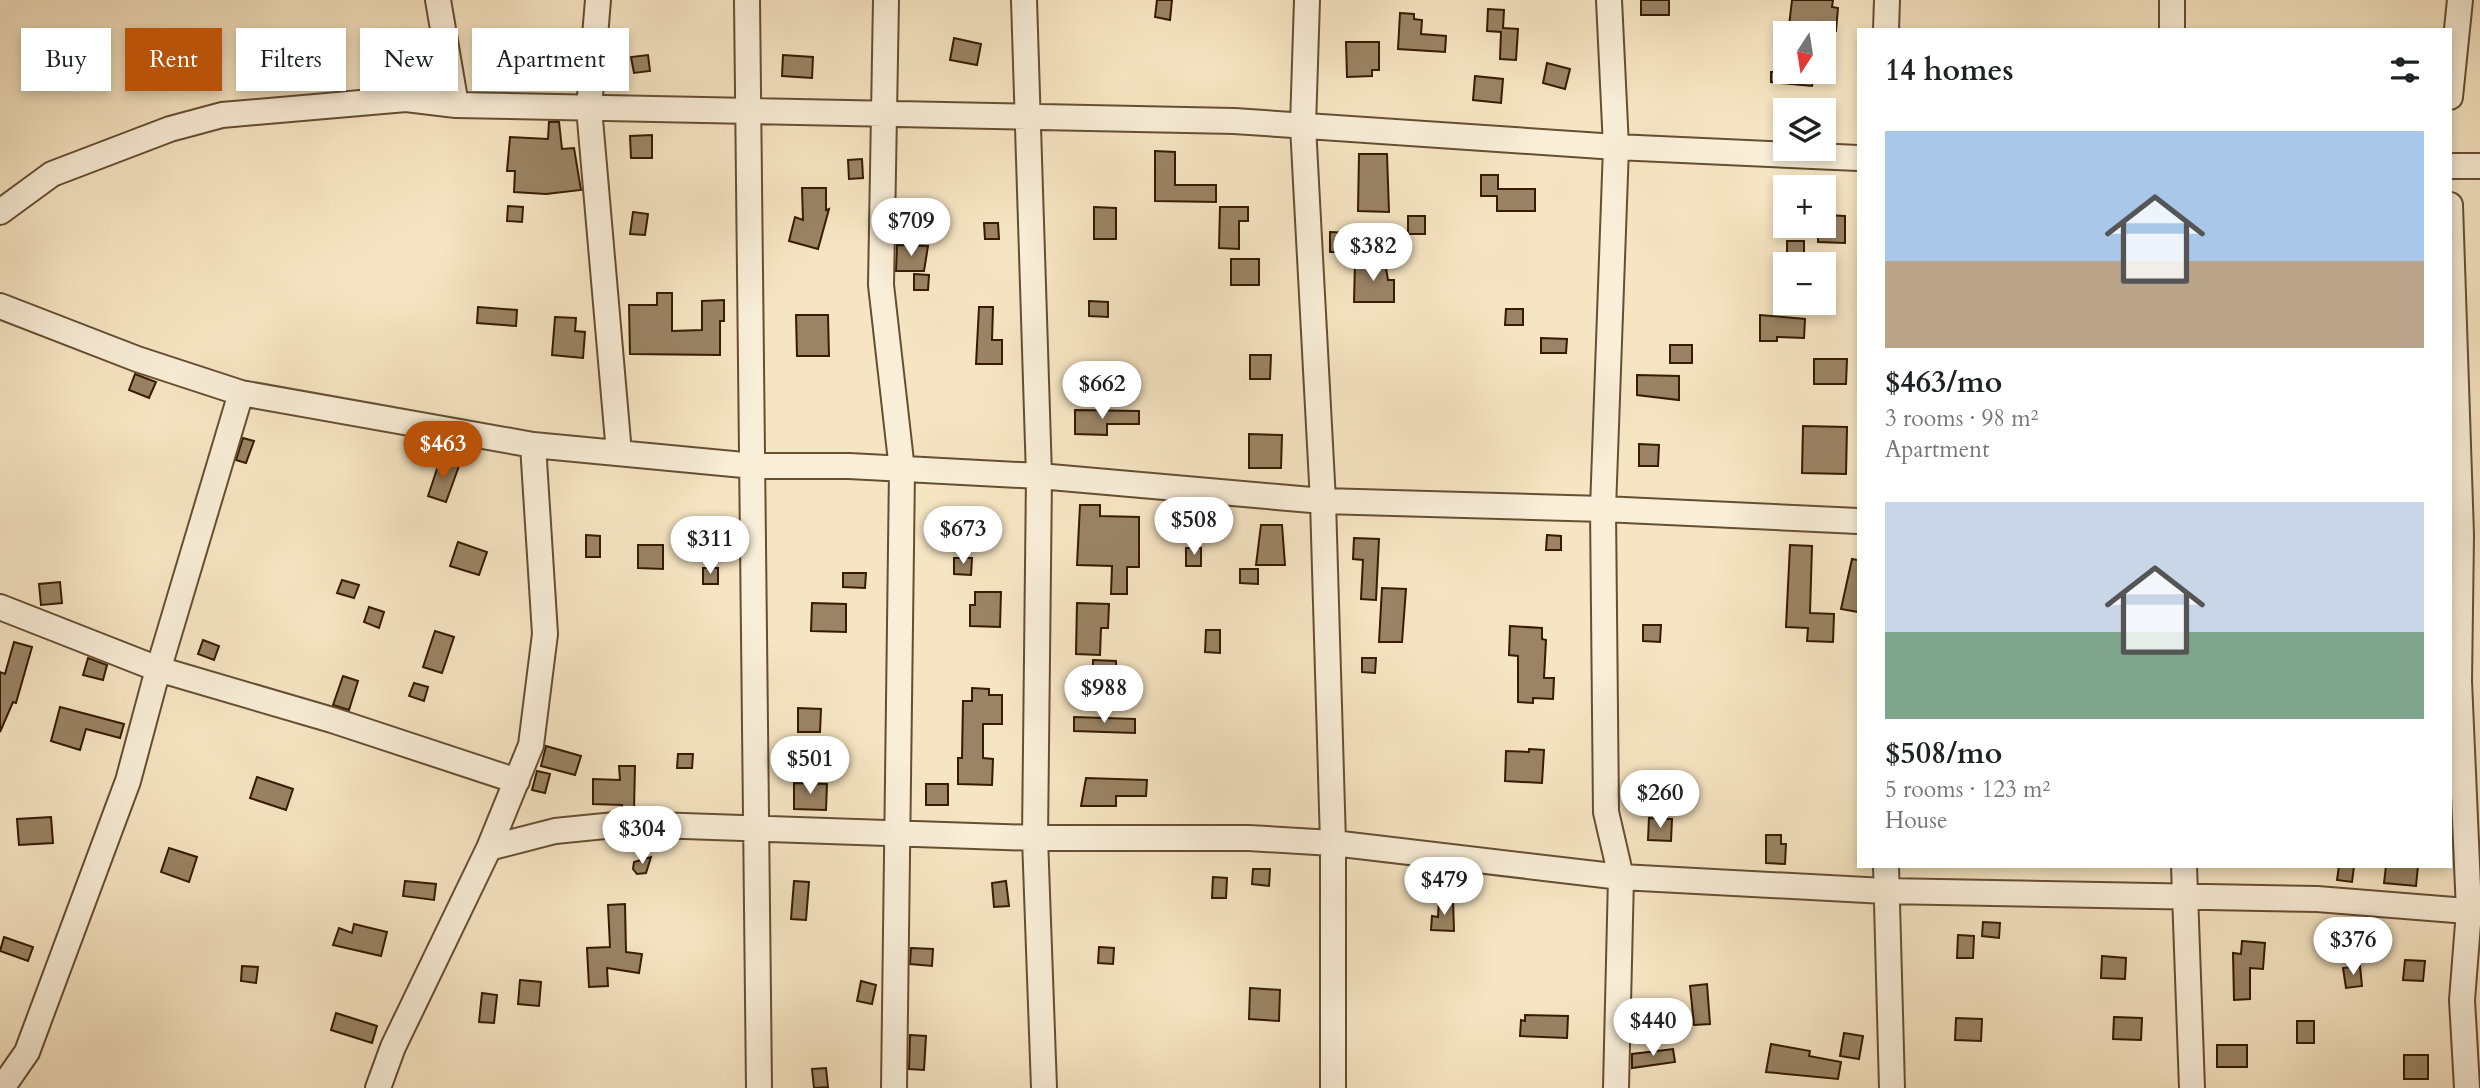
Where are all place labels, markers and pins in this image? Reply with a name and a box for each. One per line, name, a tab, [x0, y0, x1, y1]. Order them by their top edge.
pin: $709	[870, 198, 952, 258]
pin: $382	[1332, 224, 1414, 283]
pin: $662	[1061, 362, 1143, 421]
pin: $463	[402, 421, 484, 481]
pin: $508	[1153, 498, 1235, 557]
pin: $673	[922, 506, 1004, 566]
pin: $311	[669, 516, 751, 576]
pin: $988	[1063, 666, 1145, 725]
pin: $501	[769, 736, 851, 796]
pin: $260	[1619, 770, 1701, 830]
pin: $304	[601, 806, 683, 866]
pin: $479	[1403, 858, 1485, 917]
pin: $376	[2312, 918, 2394, 977]
pin: $440	[1612, 998, 1694, 1058]

